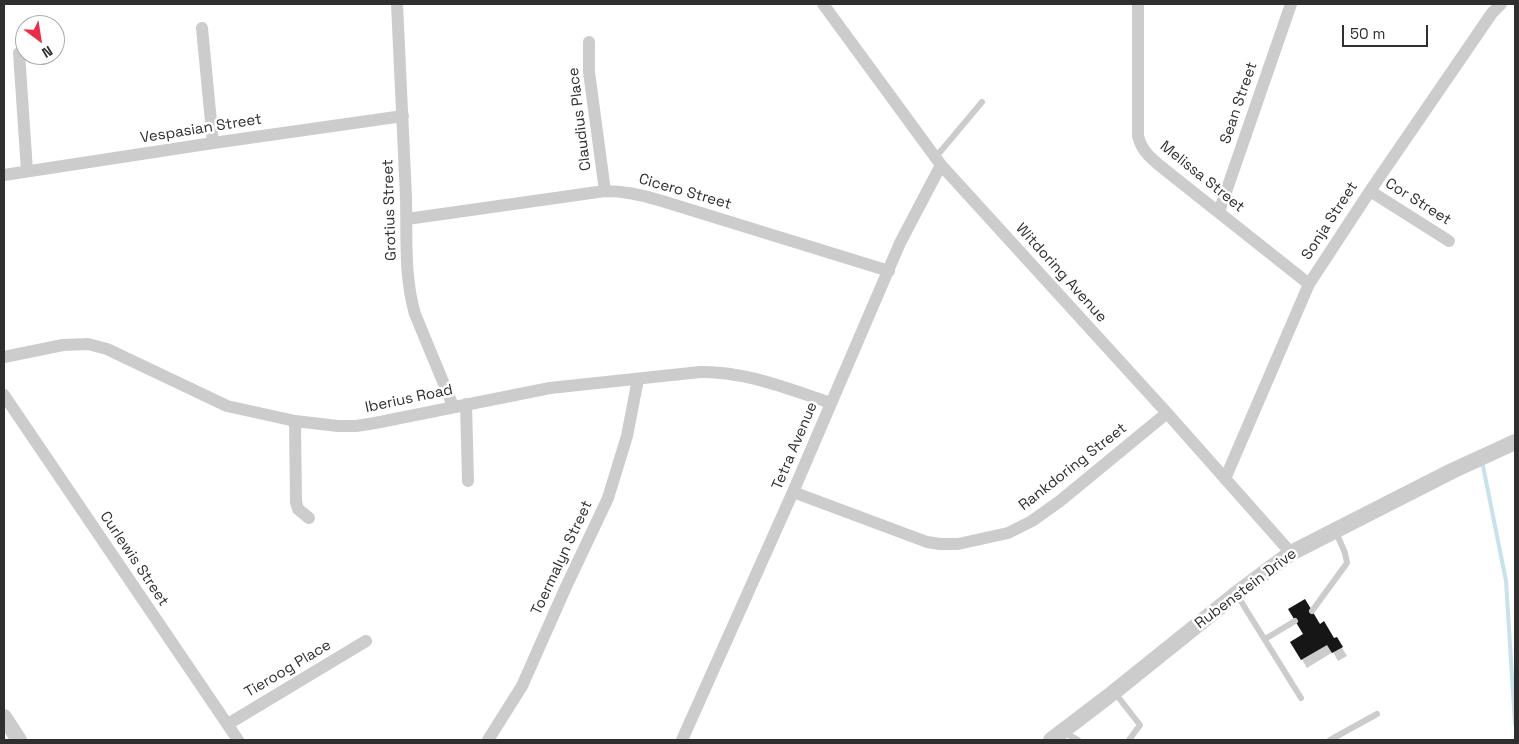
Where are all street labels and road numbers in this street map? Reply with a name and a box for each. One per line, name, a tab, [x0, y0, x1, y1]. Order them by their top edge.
street label: Sean Street	[1217, 60, 1261, 146]
street label: Claudius Place	[565, 66, 595, 172]
street label: Vespasian Street	[139, 111, 263, 147]
street label: Melissa Street	[1156, 138, 1248, 216]
street label: Grotius Street	[379, 159, 401, 261]
street label: Cicero Street	[637, 170, 733, 214]
street label: Cor Street	[1382, 175, 1454, 229]
street label: Sonja Street	[1298, 178, 1362, 264]
street label: Witdoring Avenue	[1012, 220, 1110, 326]
street label: Iberius Road	[363, 381, 455, 417]
street label: Tetra Avenue	[768, 399, 822, 493]
street label: Rankdoring Street	[1016, 419, 1130, 515]
street label: Toermalyn Street	[528, 498, 596, 618]
street label: Curlewis Street	[96, 508, 172, 610]
street label: Rubenstein Drive	[1192, 545, 1300, 633]
street label: Tieroog Place	[242, 636, 334, 702]

